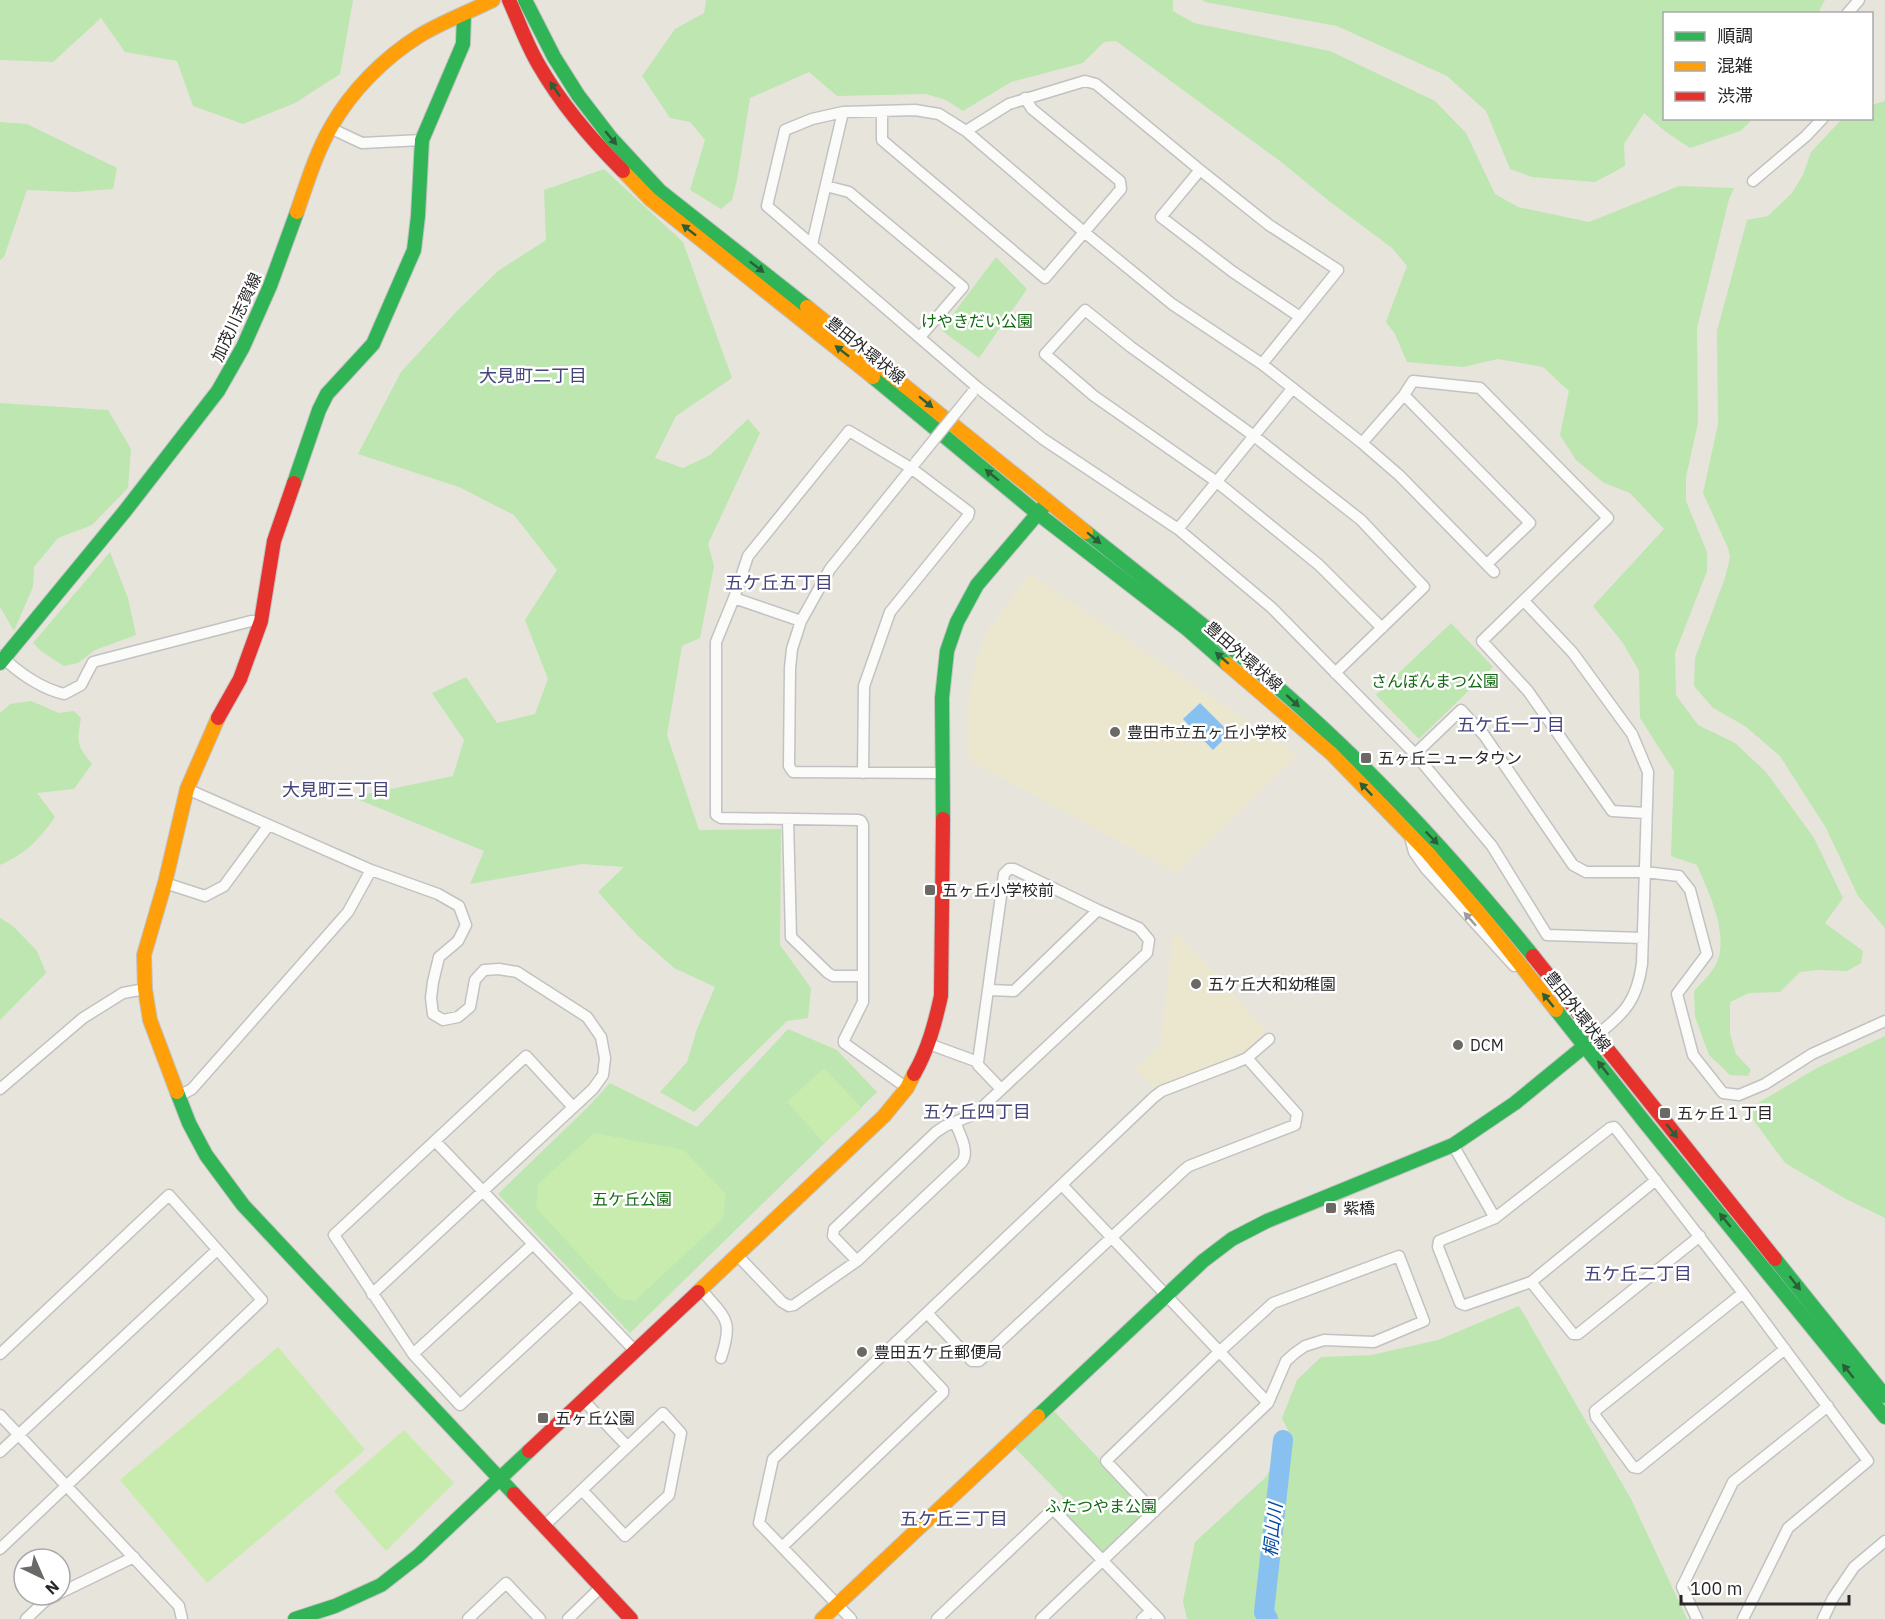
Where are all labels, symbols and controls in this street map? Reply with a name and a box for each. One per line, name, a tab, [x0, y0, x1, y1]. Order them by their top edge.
legend	[1663, 12, 1873, 120]
text: 順調	[1717, 24, 1753, 47]
text: 混雑	[1717, 54, 1753, 77]
one-way arrow	[549, 82, 561, 98]
text: 渋滞	[1717, 84, 1753, 107]
one-way arrow	[605, 130, 618, 146]
one-way arrow	[681, 224, 697, 237]
one-way arrow	[749, 261, 764, 273]
street label: 加茂川志賀線	[207, 269, 265, 365]
park label: けやきだい公園	[921, 311, 1033, 331]
street label: 豊田外環状線	[822, 312, 910, 388]
one-way arrow	[834, 346, 849, 358]
district label: 大見町二丁目	[479, 364, 587, 387]
one-way arrow	[918, 395, 933, 407]
one-way arrow	[985, 469, 1000, 482]
one-way arrow	[1086, 531, 1102, 544]
district label: 五ケ丘五丁目	[725, 571, 833, 594]
street label: 豊田外環状線	[1201, 617, 1287, 695]
one-way arrow	[1215, 652, 1230, 665]
park label: さんぼんまつ公園	[1371, 671, 1499, 691]
one-way arrow	[1286, 694, 1300, 708]
district label: 五ケ丘一丁目	[1457, 713, 1565, 736]
place label: 豊田市立五ヶ丘小学校	[1127, 722, 1287, 742]
marker: 豊田市立五ヶ丘小学校	[1108, 725, 1122, 739]
place label: 五ヶ丘ニュータウン	[1378, 748, 1522, 768]
marker: 五ヶ丘ニュータウン	[1359, 751, 1373, 765]
district label: 大見町三丁目	[282, 778, 390, 801]
one-way arrow	[1359, 781, 1373, 796]
one-way arrow	[1425, 831, 1439, 846]
place label: 五ヶ丘小学校前	[942, 880, 1054, 900]
marker: 五ヶ丘小学校前	[923, 883, 937, 897]
one-way arrow	[1464, 912, 1477, 927]
street label: 豊田外環状線	[1541, 967, 1615, 1055]
place label: 五ケ丘大和幼稚園	[1208, 974, 1336, 994]
marker: 五ケ丘大和幼稚園	[1189, 977, 1203, 991]
one-way arrow	[1542, 992, 1555, 1008]
place label: DCM	[1470, 1035, 1504, 1055]
marker: DCM	[1451, 1038, 1465, 1052]
one-way arrow	[1597, 1061, 1609, 1076]
district label: 五ケ丘四丁目	[923, 1100, 1031, 1123]
place label: 五ヶ丘１丁目	[1677, 1103, 1773, 1123]
marker: 五ヶ丘１丁目	[1658, 1106, 1672, 1120]
one-way arrow	[1666, 1123, 1679, 1139]
park label: 五ケ丘公園	[592, 1189, 672, 1209]
place label: 紫橋	[1343, 1198, 1375, 1218]
marker: 紫橋	[1324, 1201, 1338, 1215]
one-way arrow	[1718, 1212, 1731, 1228]
district label: 五ケ丘二丁目	[1584, 1262, 1692, 1285]
one-way arrow	[1788, 1275, 1801, 1291]
place label: 豊田五ケ丘郵便局	[874, 1342, 1002, 1362]
marker: 豊田五ケ丘郵便局	[855, 1345, 869, 1359]
one-way arrow	[1842, 1363, 1855, 1379]
place label: 五ヶ丘公園	[555, 1408, 635, 1428]
marker: 五ヶ丘公園	[536, 1411, 550, 1425]
park label: ふたつやま公園	[1045, 1496, 1157, 1516]
water label: 桐山川	[1258, 1500, 1287, 1558]
district label: 五ケ丘三丁目	[900, 1507, 1008, 1530]
north arrow	[12, 1547, 72, 1607]
scale bar	[1681, 1568, 1849, 1606]
text: N	[41, 1577, 64, 1599]
text: 100 m	[1690, 1577, 1742, 1600]

